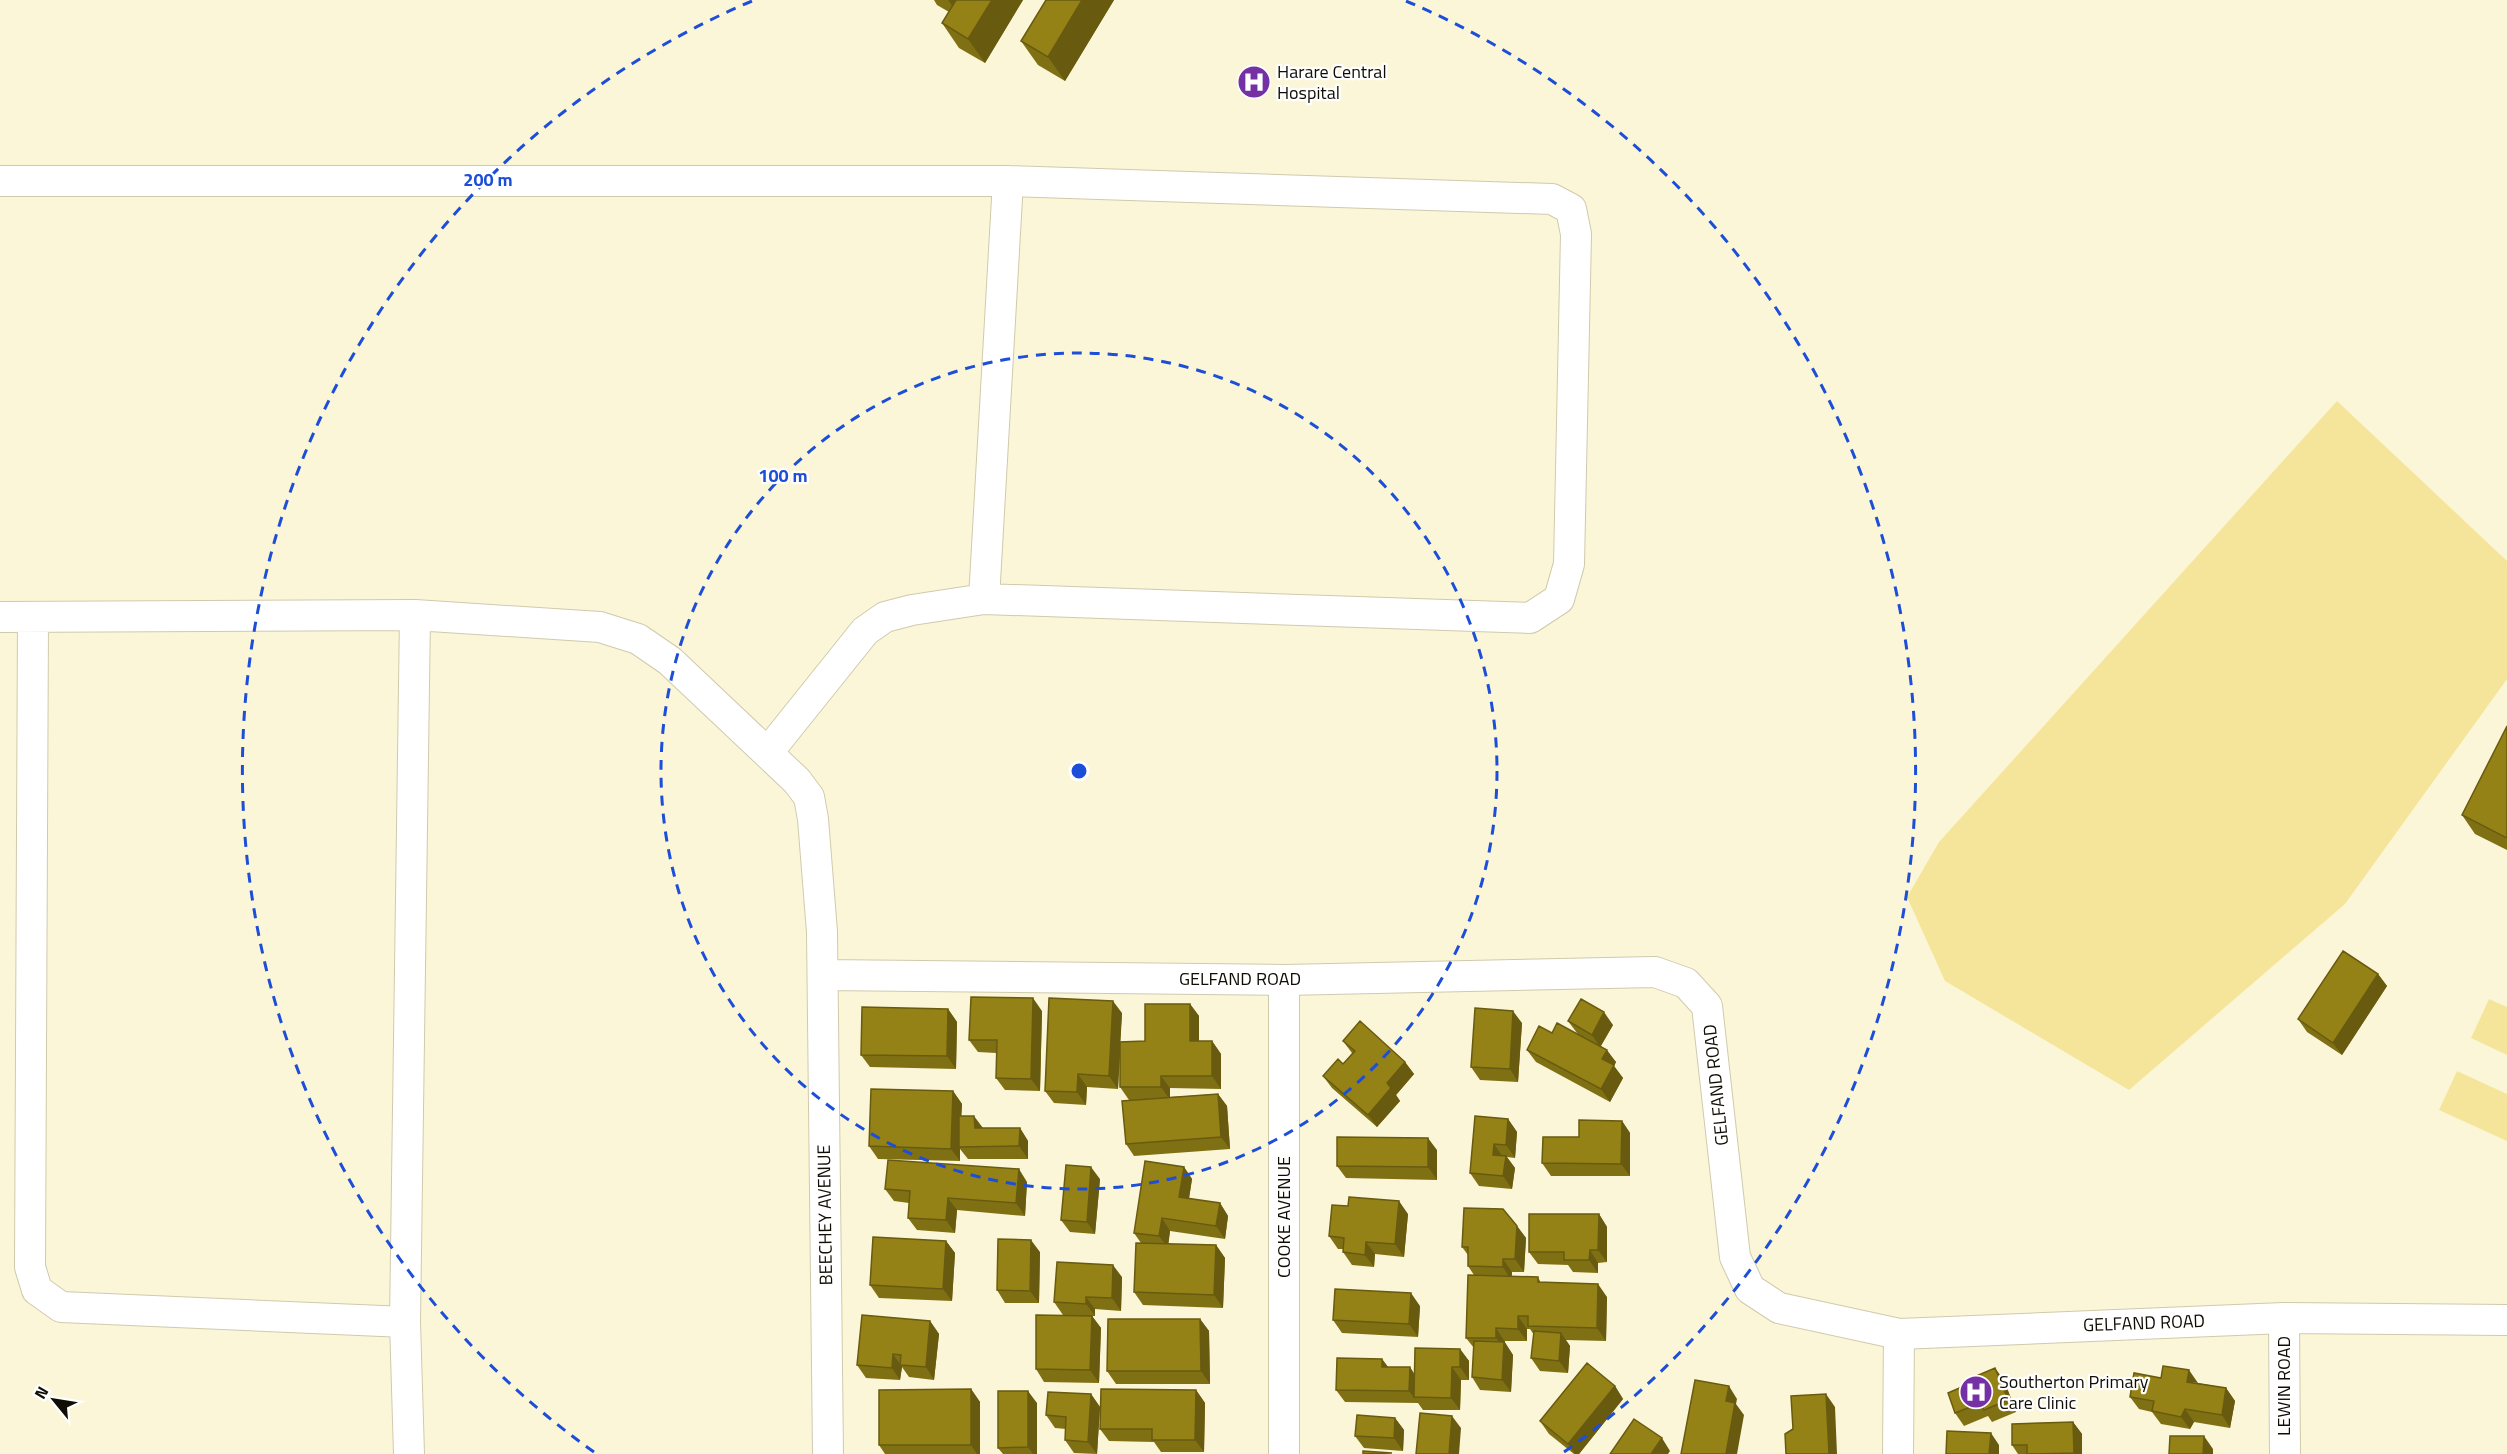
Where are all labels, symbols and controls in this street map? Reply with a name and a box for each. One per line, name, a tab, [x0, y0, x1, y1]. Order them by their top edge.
place label: Harare Central Hospital	[1277, 58, 1387, 106]
hospital icon: Harare Central Hospital	[1236, 64, 1272, 100]
text: 200 m	[463, 166, 513, 193]
text: 100 m	[758, 462, 808, 489]
centre of rings	[1069, 761, 1089, 781]
street label: GELFAND ROAD	[1179, 965, 1301, 992]
street label: GELFAND ROAD	[1696, 1023, 1735, 1147]
street label: BEECHEY AVENUE	[810, 1144, 839, 1286]
street label: COOKE AVENUE	[1270, 1156, 1297, 1278]
street label: GELFAND ROAD	[2083, 1307, 2205, 1338]
street label: LEWIN ROAD	[2270, 1336, 2297, 1436]
place label: Southerton Primary Care Clinic	[1999, 1368, 2149, 1416]
north arrow	[24, 1370, 84, 1430]
hospital icon: Southerton Primary Care Clinic	[1958, 1374, 1994, 1410]
text: N	[28, 1382, 54, 1403]

